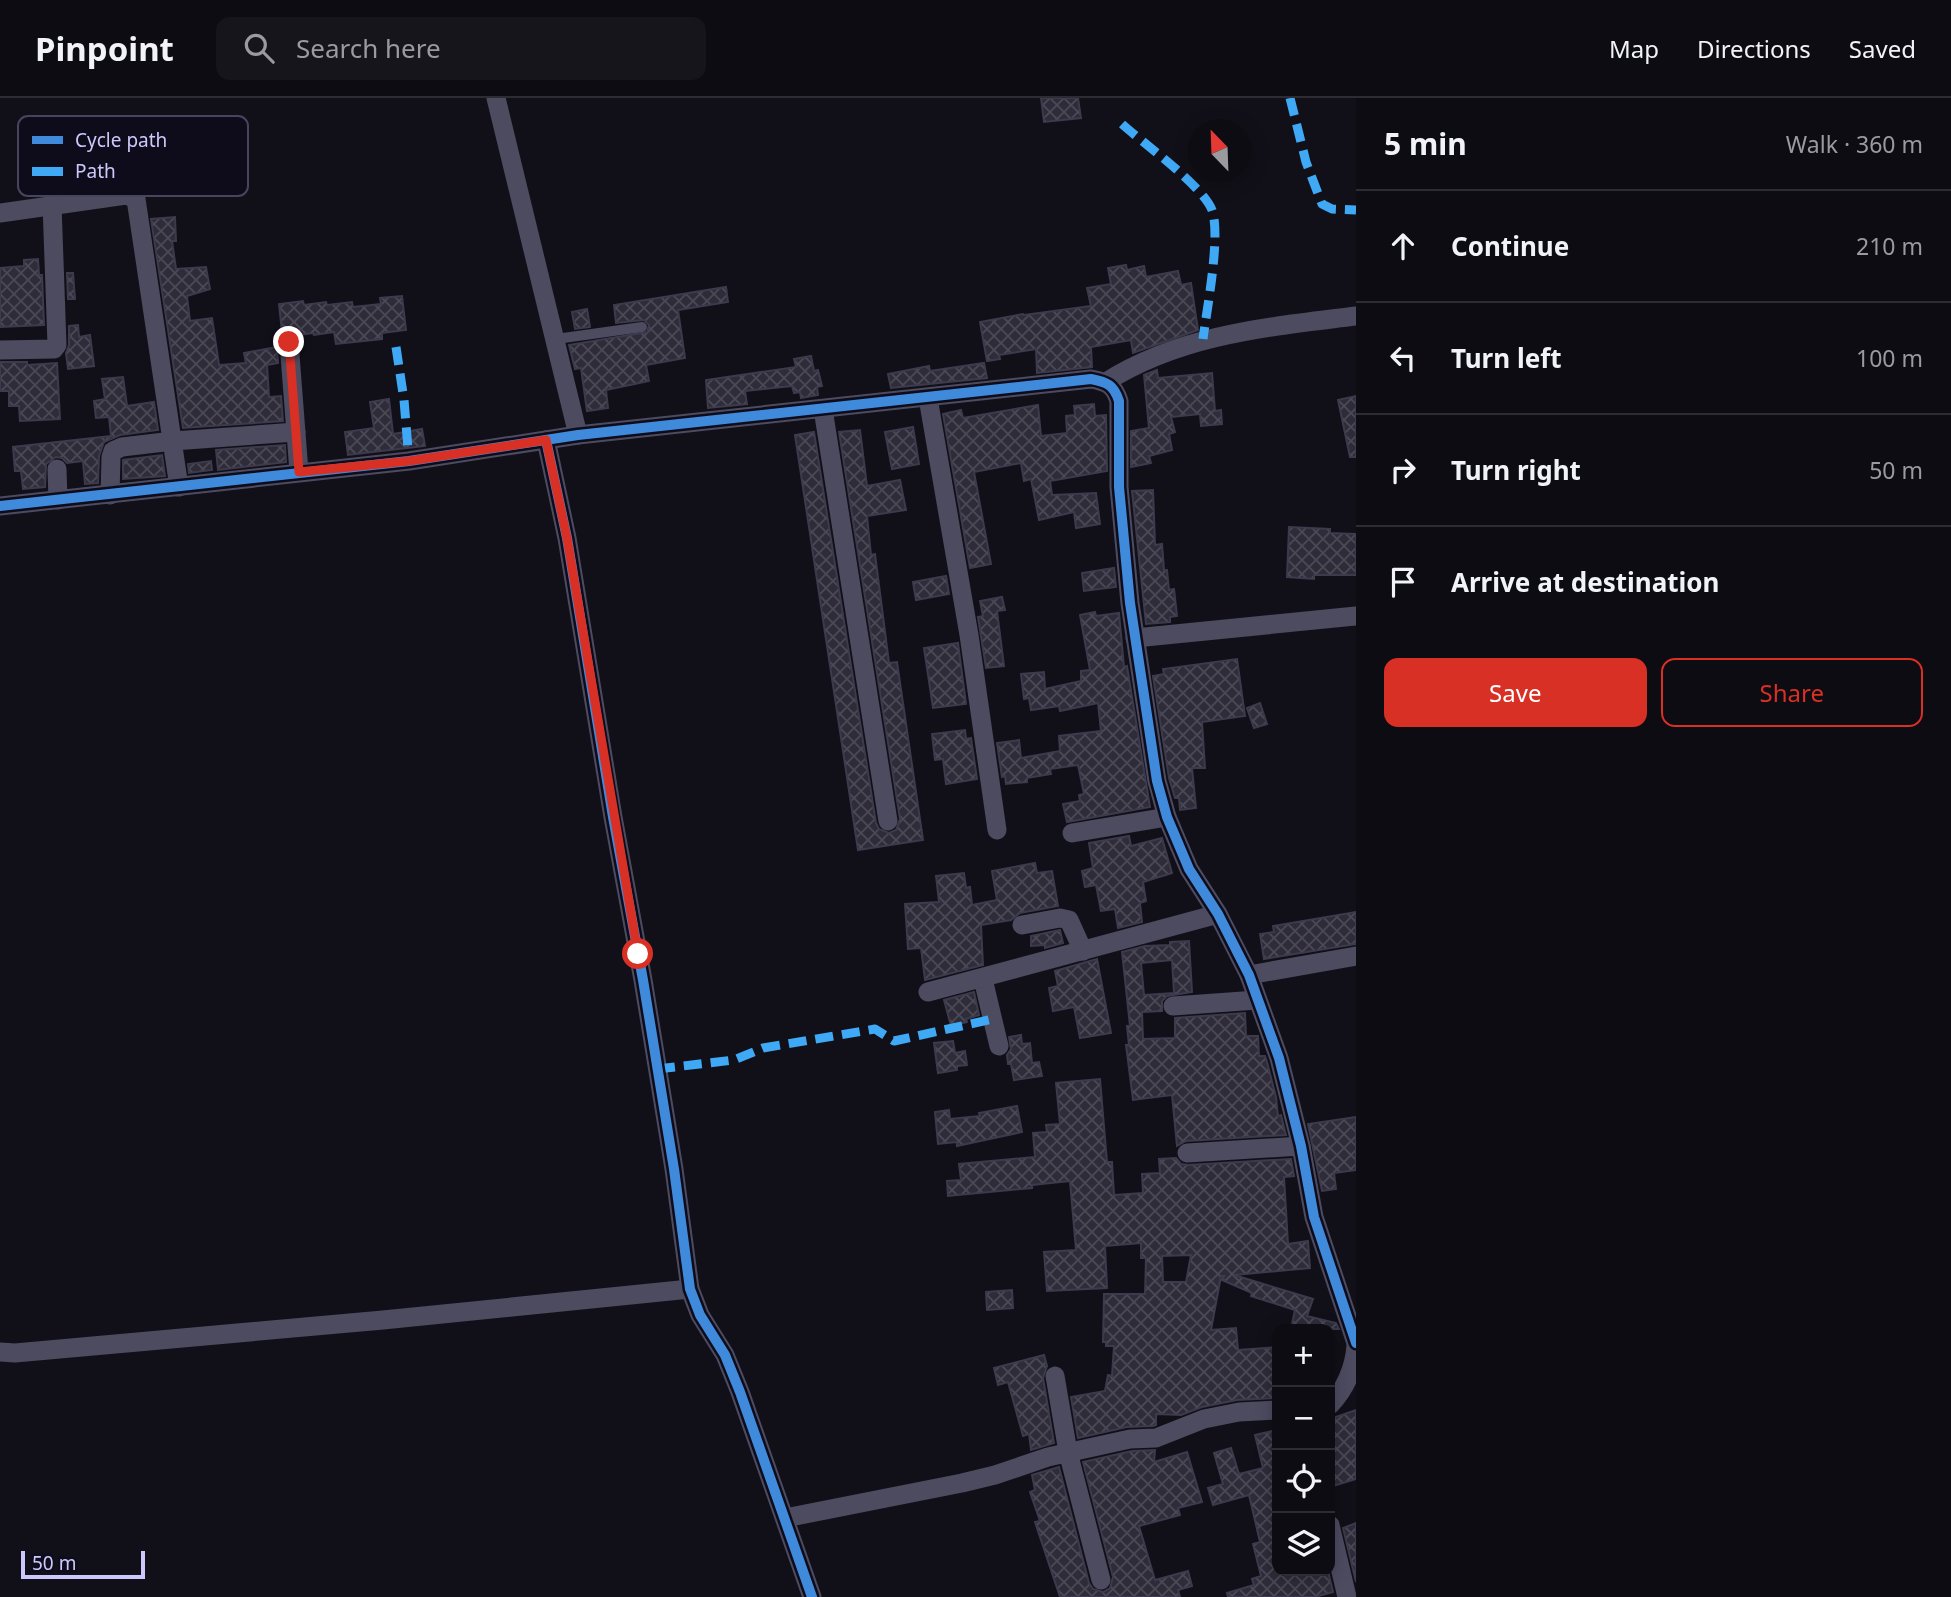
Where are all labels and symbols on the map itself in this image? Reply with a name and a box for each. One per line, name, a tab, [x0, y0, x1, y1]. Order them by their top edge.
legend	[18, 116, 248, 196]
north arrow	[1188, 119, 1251, 182]
text: Cycle path	[75, 127, 167, 153]
text: Path	[75, 158, 116, 184]
route end	[273, 326, 304, 357]
route start	[622, 938, 653, 969]
scale bar	[21, 1548, 145, 1580]

